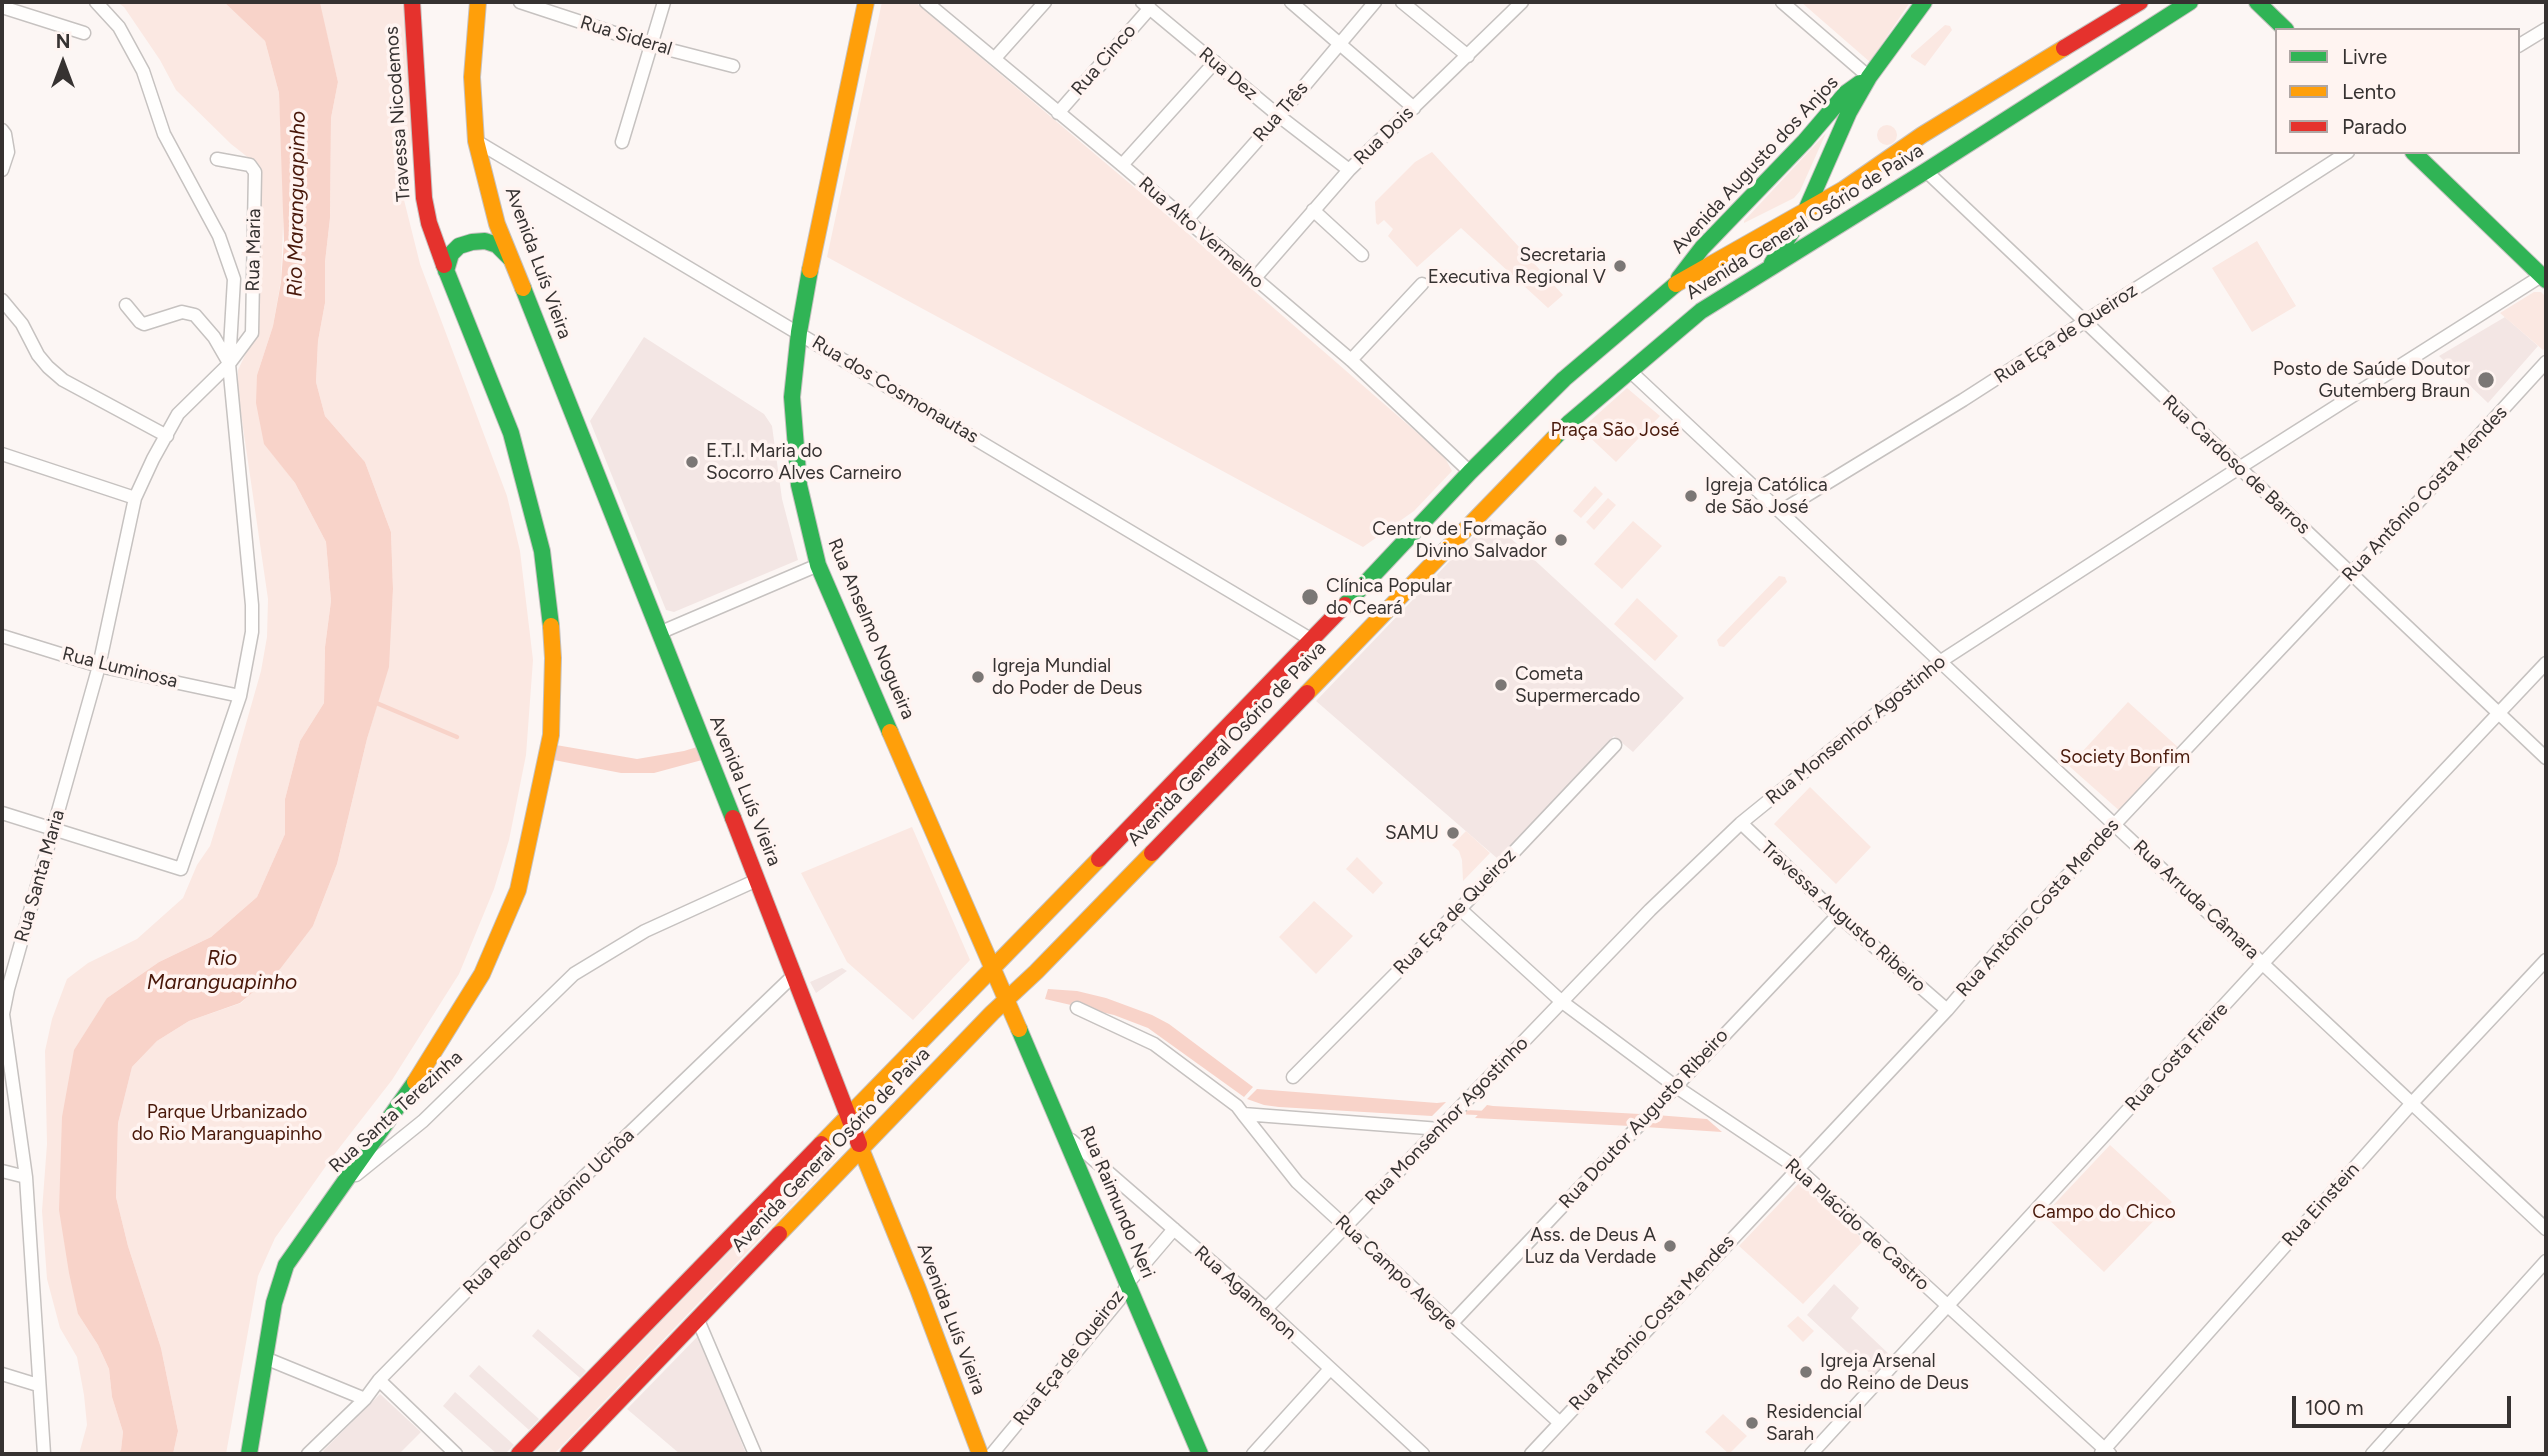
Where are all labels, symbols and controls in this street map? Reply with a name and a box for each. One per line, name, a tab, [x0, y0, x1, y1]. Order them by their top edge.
street label: Rua Sideral	[577, 11, 675, 61]
street label: Rua Cinco	[1067, 20, 1141, 100]
street label: Travessa Nicodemos	[381, 26, 415, 202]
north arrow	[28, 28, 98, 98]
legend	[2275, 28, 2520, 154]
text: N	[56, 30, 70, 53]
street label: Rua Dez	[1194, 43, 1262, 105]
text: Livre	[2342, 44, 2387, 69]
street label: Avenida Augusto dos Anjos	[1667, 72, 1843, 258]
street label: Rua Três	[1249, 77, 1313, 147]
text: Lento	[2342, 79, 2396, 104]
street label: Rua Dois	[1349, 102, 1419, 170]
water label: Rio Maranguapinho	[283, 111, 311, 297]
text: Parado	[2342, 114, 2407, 139]
street label: Avenida General Osório de Paiva	[1682, 139, 1928, 305]
street label: Rua Alto Vermelho	[1134, 172, 1268, 294]
street label: Avenida Luís Vieira	[500, 184, 576, 342]
street label: Rua Maria	[242, 208, 266, 292]
place label: Secretaria Executiva Regional V	[1428, 244, 1606, 288]
marker: Secretaria Executiva Regional V	[1612, 258, 1628, 274]
street label: Rua Eça de Queiroz	[1990, 279, 2142, 389]
street label: Rua dos Cosmonautas	[808, 331, 982, 449]
place label: Posto de Saúde Doutor Gutemberg Braun	[2273, 358, 2470, 402]
marker: Posto de Saúde Doutor Gutemberg Braun	[2476, 370, 2496, 390]
street label: Rua Cardoso de Barros	[2157, 391, 2315, 539]
street label: Rua Antônio Costa Mendes	[2338, 401, 2512, 587]
park label: Praça São José	[1551, 419, 1679, 441]
place label: E.T.I. Maria do Socorro Alves Carneiro	[706, 440, 902, 484]
marker: E.T.I. Maria do Socorro Alves Carneiro	[684, 454, 700, 470]
place label: Igreja Católica de São José	[1705, 474, 1828, 518]
marker: Igreja Católica de São José	[1683, 488, 1699, 504]
place label: Centro de Formação Divino Salvador	[1372, 518, 1547, 562]
marker: Centro de Formação Divino Salvador	[1553, 532, 1569, 548]
street label: Rua Anselmo Nogueira	[823, 535, 919, 723]
place label: Clínica Popular do Ceará	[1326, 575, 1452, 619]
marker: Clínica Popular do Ceará	[1300, 587, 1320, 607]
street label: Avenida General Osório de Paiva	[1123, 637, 1331, 851]
street label: Rua Luminosa	[60, 643, 180, 693]
street label: Rua Monsenhor Agostinho	[1762, 650, 1950, 810]
place label: Igreja Mundial do Poder de Deus	[992, 655, 1142, 699]
place label: Cometa Supermercado	[1515, 663, 1640, 707]
marker: Igreja Mundial do Poder de Deus	[970, 669, 986, 685]
marker: Cometa Supermercado	[1493, 677, 1509, 693]
street label: Avenida Luís Vieira	[704, 713, 786, 869]
park label: Society Bonfim	[2060, 746, 2190, 768]
street label: Rua Santa Maria	[10, 807, 70, 945]
street label: Rua Antônio Costa Mendes	[1952, 814, 2124, 1002]
place label: SAMU	[1385, 822, 1439, 844]
marker: SAMU	[1445, 825, 1461, 841]
street label: Rua Arruda Câmara	[2128, 836, 2264, 964]
street label: Travessa Augusto Ribeiro	[1756, 837, 1930, 997]
street label: Rua Eça de Queiroz	[1389, 844, 1521, 980]
water label: Rio Maranguapinho	[147, 946, 297, 996]
street label: Rua Costa Freire	[2121, 998, 2233, 1116]
street label: Rua Doutor Augusto Ribeiro	[1555, 1024, 1733, 1214]
street label: Rua Monsenhor Agostinho	[1361, 1032, 1533, 1210]
street label: Avenida General Osório de Paiva	[727, 1043, 935, 1257]
street label: Rua Santa Terezinha	[325, 1046, 467, 1178]
park label: Parque Urbanizado do Rio Maranguapinho	[132, 1101, 322, 1145]
street label: Rua Raimundo Neri	[1075, 1123, 1159, 1281]
street label: Rua Pedro Cardônio Uchôa	[459, 1124, 639, 1300]
street label: Rua Plácido de Castro	[1780, 1154, 1934, 1296]
street label: Rua Einstein	[2278, 1159, 2364, 1251]
park label: Campo do Chico	[2032, 1201, 2176, 1223]
street label: Rua Campo Alegre	[1330, 1211, 1462, 1335]
place label: Ass. de Deus A Luz da Verdade	[1524, 1224, 1656, 1268]
street label: Rua Antônio Costa Mendes	[1565, 1230, 1739, 1416]
marker: Ass. de Deus A Luz da Verdade	[1662, 1238, 1678, 1254]
street label: Avenida Luís Vieira	[912, 1240, 990, 1398]
street label: Rua Agamenon	[1189, 1241, 1301, 1345]
street label: Rua Eça de Queiroz	[1009, 1286, 1129, 1430]
place label: Igreja Arsenal do Reino de Deus	[1820, 1350, 1969, 1394]
marker: Igreja Arsenal do Reino de Deus	[1798, 1364, 1814, 1380]
scale bar	[2296, 1382, 2515, 1426]
text: 100 m	[2305, 1395, 2364, 1420]
place label: Residencial Sarah	[1766, 1401, 1862, 1445]
marker: Residencial Sarah	[1744, 1415, 1760, 1431]

